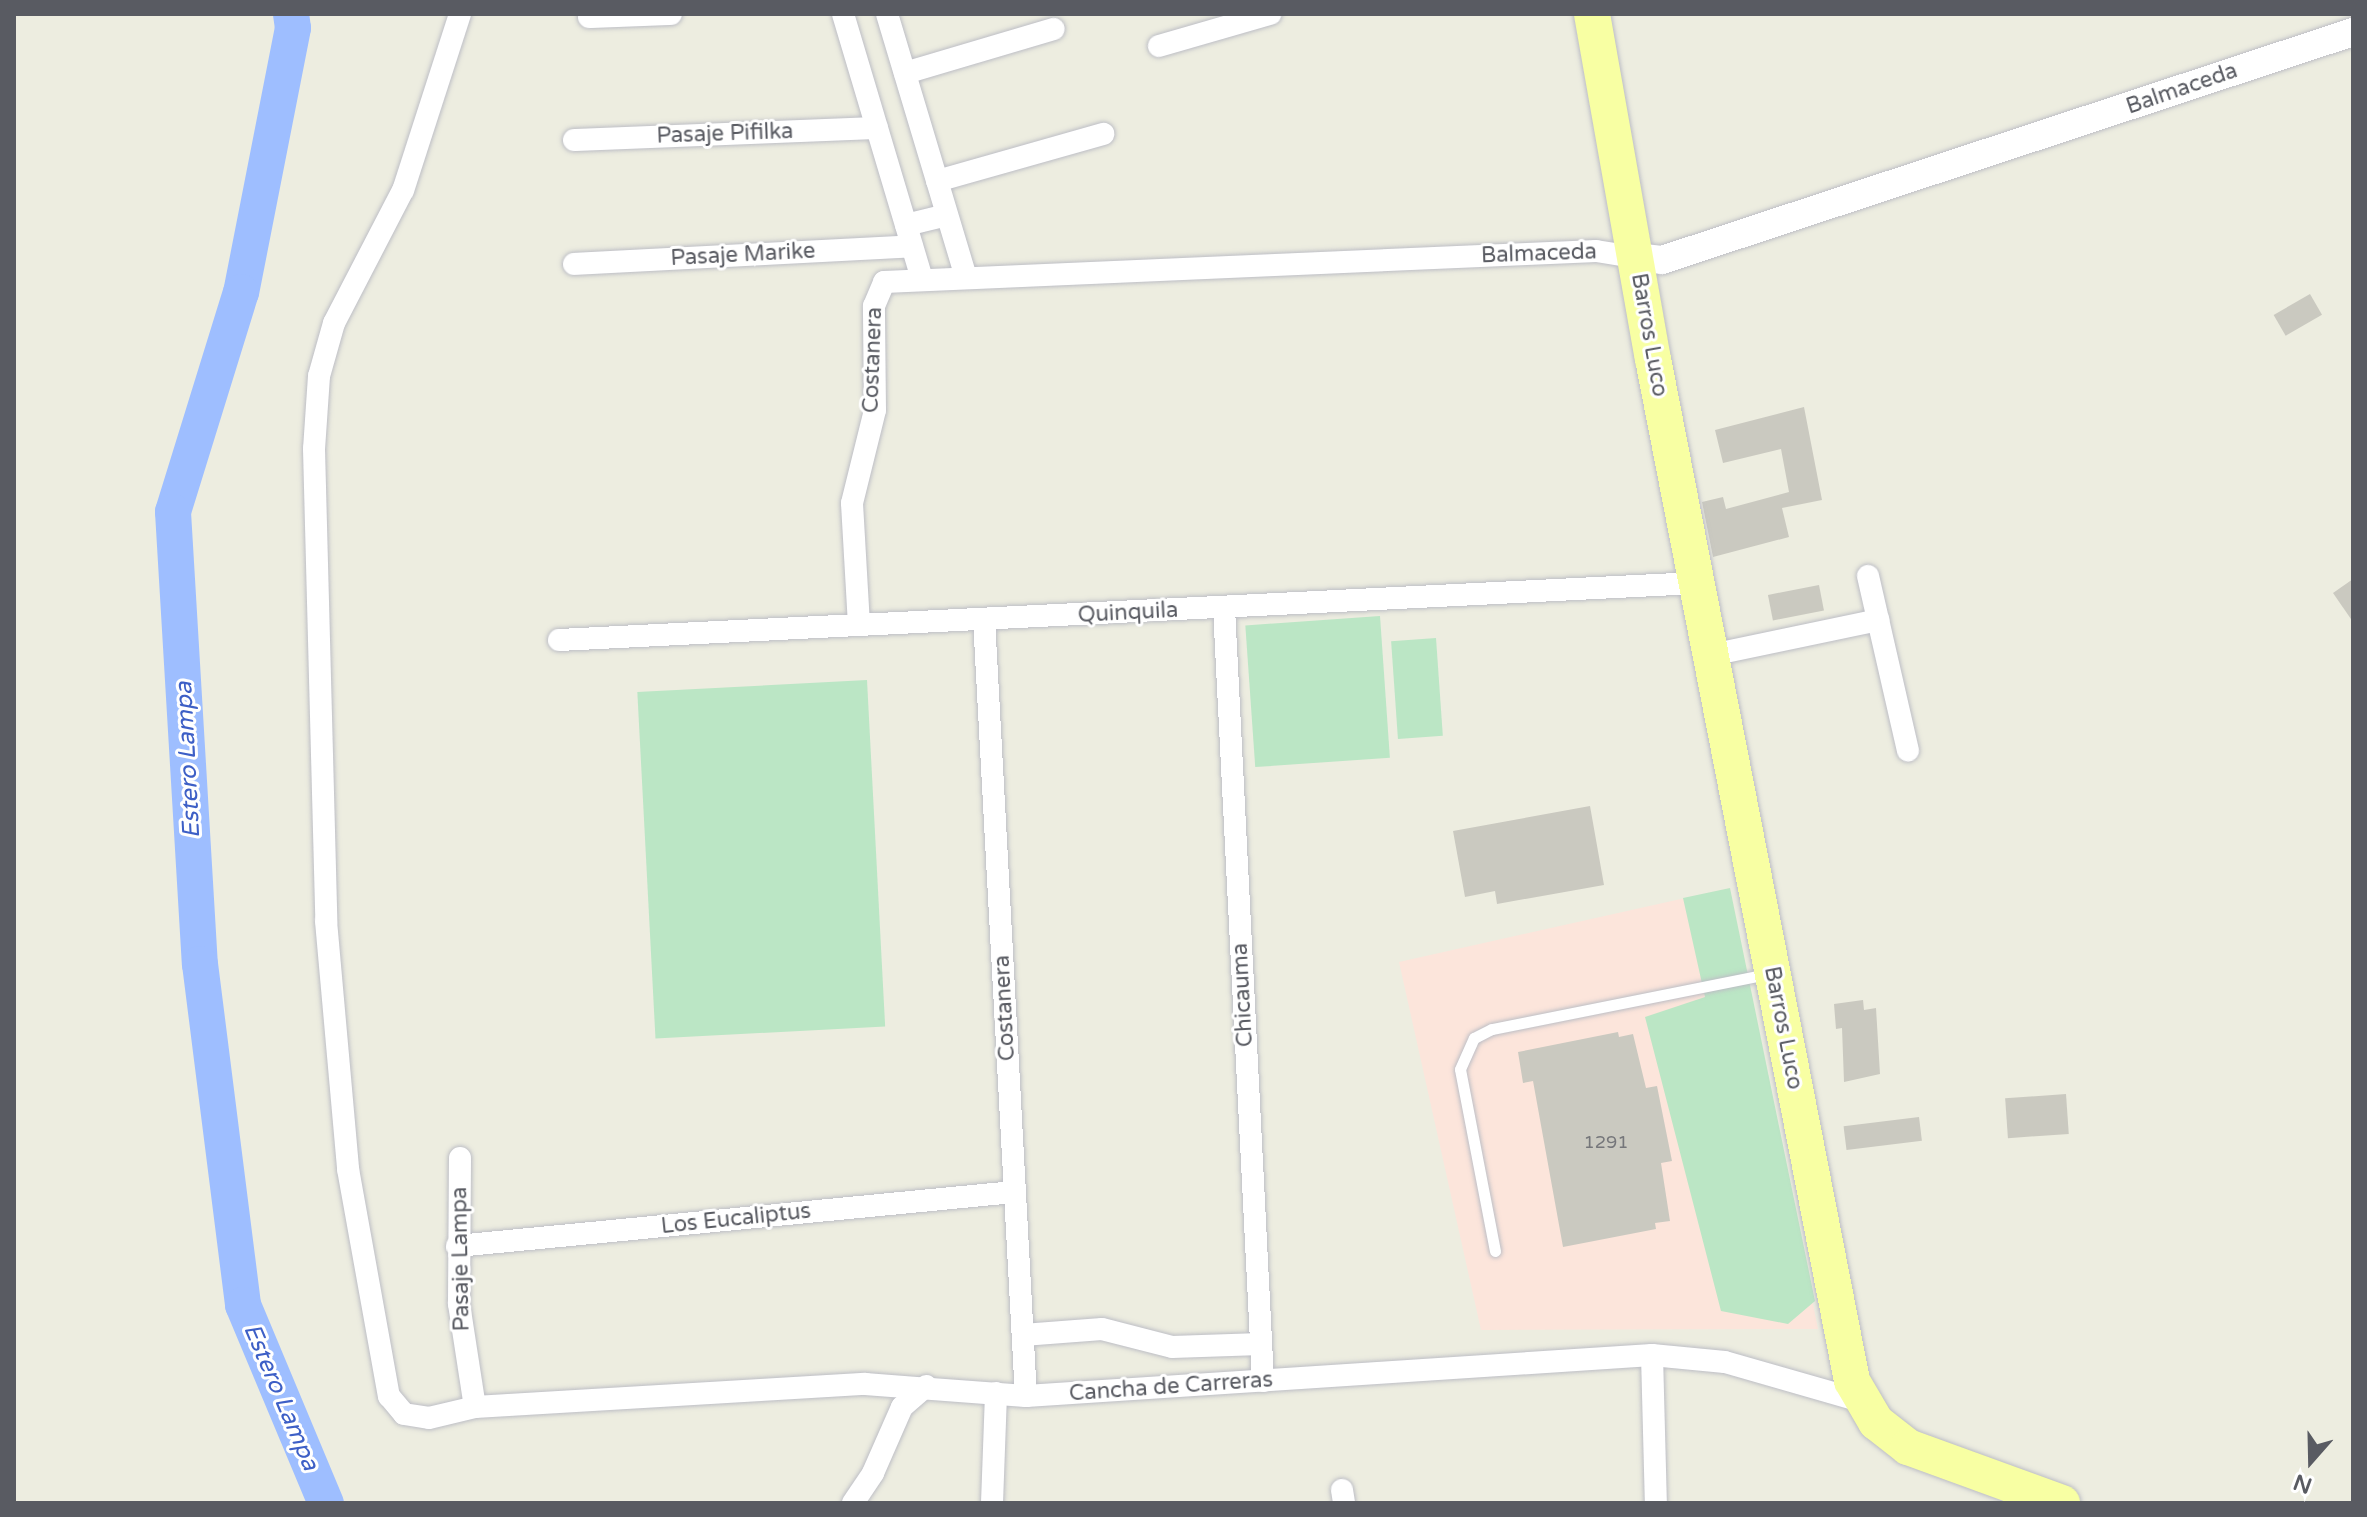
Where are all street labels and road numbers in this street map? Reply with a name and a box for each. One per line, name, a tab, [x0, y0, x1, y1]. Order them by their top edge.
street label: Balmaceda	[2123, 58, 2241, 120]
street label: Pasaje Pifilka	[656, 118, 794, 150]
street label: Pasaje Marike	[670, 238, 816, 272]
street label: Balmaceda	[1481, 239, 1597, 269]
street label: Barros Luco	[1625, 271, 1673, 399]
street label: Costanera	[858, 306, 888, 414]
street label: Quinquila	[1077, 597, 1179, 629]
street label: Chicauma	[1227, 942, 1259, 1048]
street label: Costanera	[989, 954, 1021, 1062]
street label: Barros Luco	[1758, 964, 1808, 1092]
street label: Pasaje Lampa	[447, 1186, 475, 1332]
street label: Los Eucaliptus	[660, 1198, 812, 1240]
street label: Cancha de Carreras	[1068, 1367, 1274, 1407]

